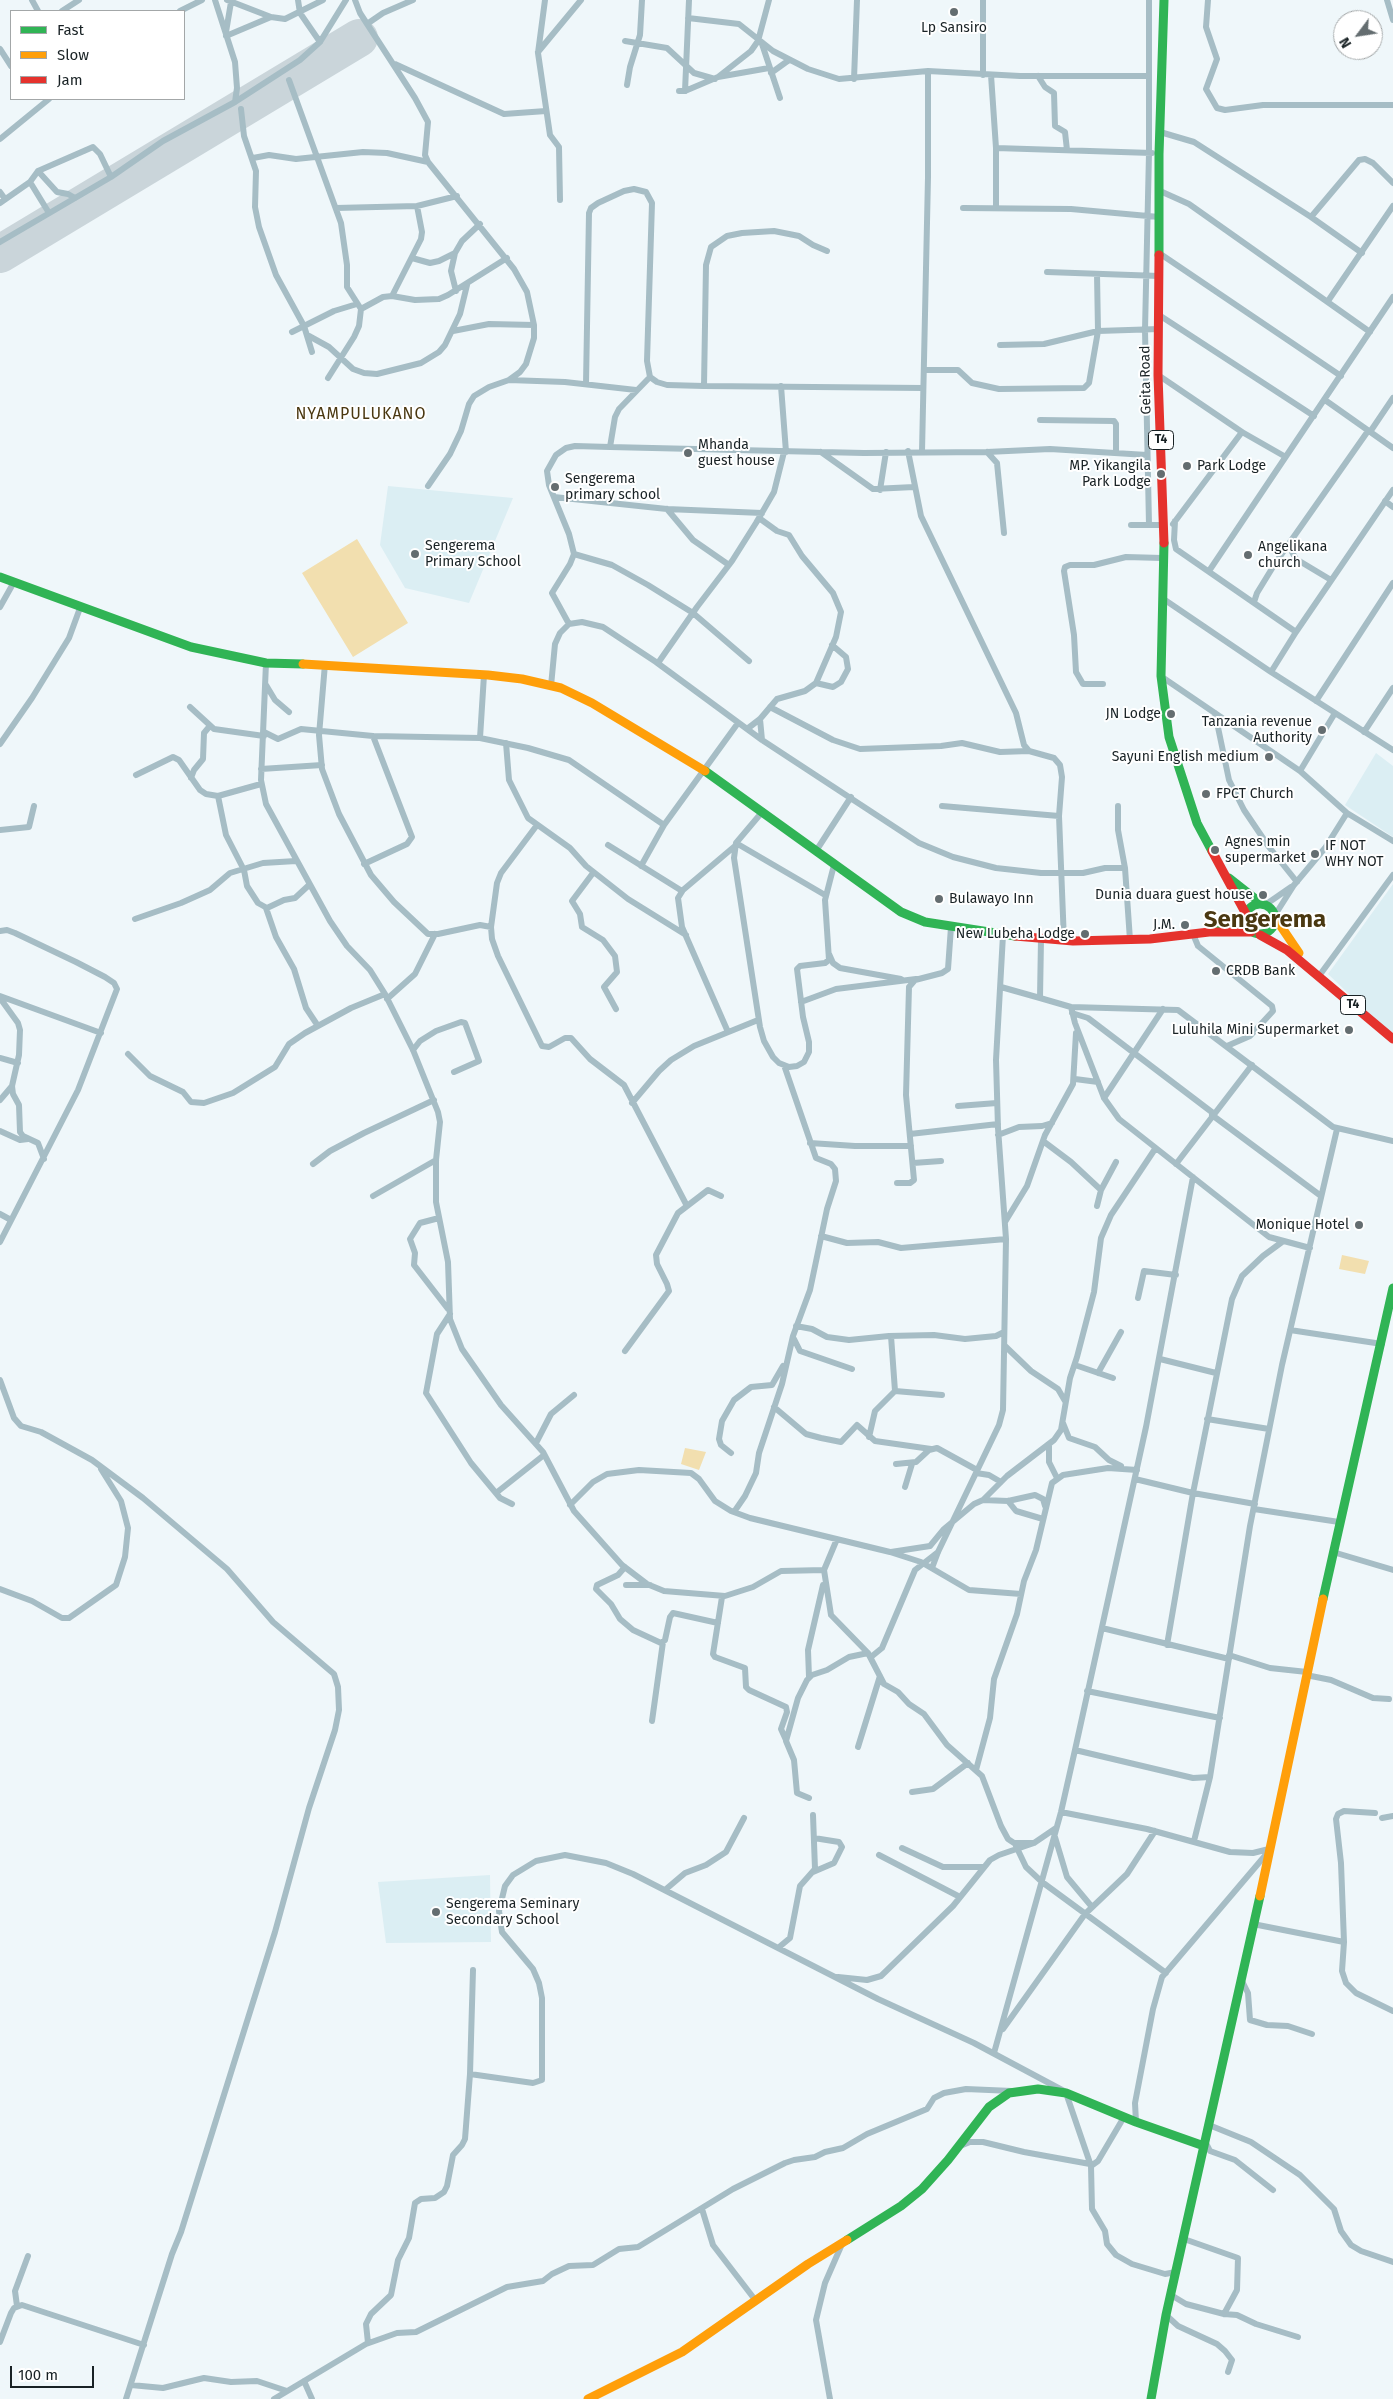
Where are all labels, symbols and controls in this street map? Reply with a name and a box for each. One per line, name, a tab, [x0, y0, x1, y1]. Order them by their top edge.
marker: Lp Sansiro	[948, 6, 960, 18]
legend	[10, 10, 185, 100]
north arrow	[1333, 10, 1383, 60]
place label: Lp Sansiro	[921, 20, 987, 36]
text: Fast	[57, 21, 84, 39]
text: N	[1336, 34, 1355, 51]
text: Slow	[57, 46, 89, 64]
text: Jam	[57, 71, 83, 89]
street label: Geita Road	[1137, 345, 1155, 415]
district label: NYAMPULUKANO	[294, 405, 428, 425]
road number: T4	[1148, 430, 1174, 450]
place label: Mhanda guest house	[698, 437, 775, 470]
marker: Mhanda guest house	[682, 447, 694, 459]
place label: MP. Yikangila Park Lodge	[1069, 458, 1151, 491]
place label: Park Lodge	[1197, 458, 1266, 474]
marker: Park Lodge	[1181, 460, 1193, 472]
marker: MP. Yikangila Park Lodge	[1155, 468, 1167, 480]
place label: Sengerema primary school	[565, 471, 660, 504]
marker: Sengerema primary school	[549, 481, 561, 493]
place label: Sengerema Primary School	[425, 538, 521, 570]
place label: Angelikana church	[1258, 539, 1327, 572]
marker: Sengerema Primary School	[409, 548, 421, 560]
marker: Angelikana church	[1242, 549, 1254, 561]
place label: JN Lodge	[1106, 706, 1161, 722]
marker: JN Lodge	[1165, 708, 1177, 720]
place label: Tanzania revenue Authority	[1202, 714, 1312, 746]
marker: Tanzania revenue Authority	[1316, 724, 1328, 736]
place label: Sayuni English medium	[1112, 749, 1259, 765]
marker: Sayuni English medium	[1263, 751, 1275, 763]
place label: FPCT Church	[1216, 786, 1294, 802]
marker: FPCT Church	[1200, 788, 1212, 800]
place label: Agnes min supermarket	[1225, 834, 1306, 866]
place label: IF NOT WHY NOT	[1325, 838, 1383, 870]
marker: Agnes min supermarket	[1209, 844, 1221, 856]
marker: IF NOT WHY NOT	[1309, 848, 1321, 860]
place label: Dunia duara guest house	[1095, 887, 1253, 903]
marker: Dunia duara guest house	[1257, 889, 1269, 901]
place label: Bulawayo Inn	[949, 891, 1034, 907]
marker: Bulawayo Inn	[933, 893, 945, 905]
district label: Sengerema	[1204, 906, 1326, 934]
place label: J.M.	[1153, 917, 1175, 933]
marker: J.M.	[1179, 919, 1191, 931]
place label: New Lubeha Lodge	[956, 926, 1075, 942]
marker: New Lubeha Lodge	[1079, 928, 1091, 940]
place label: CRDB Bank	[1226, 963, 1295, 979]
marker: CRDB Bank	[1210, 965, 1222, 977]
road number: T4	[1340, 996, 1366, 1014]
place label: Luluhila Mini Supermarket	[1172, 1022, 1339, 1038]
marker: Luluhila Mini Supermarket	[1343, 1024, 1355, 1036]
place label: Monique Hotel	[1256, 1217, 1349, 1233]
marker: Monique Hotel	[1353, 1219, 1365, 1231]
place label: Sengerema Seminary Secondary School	[446, 1896, 579, 1928]
marker: Sengerema Seminary Secondary School	[430, 1906, 442, 1918]
scale bar	[12, 2356, 96, 2388]
text: 100 m	[18, 2366, 58, 2384]

